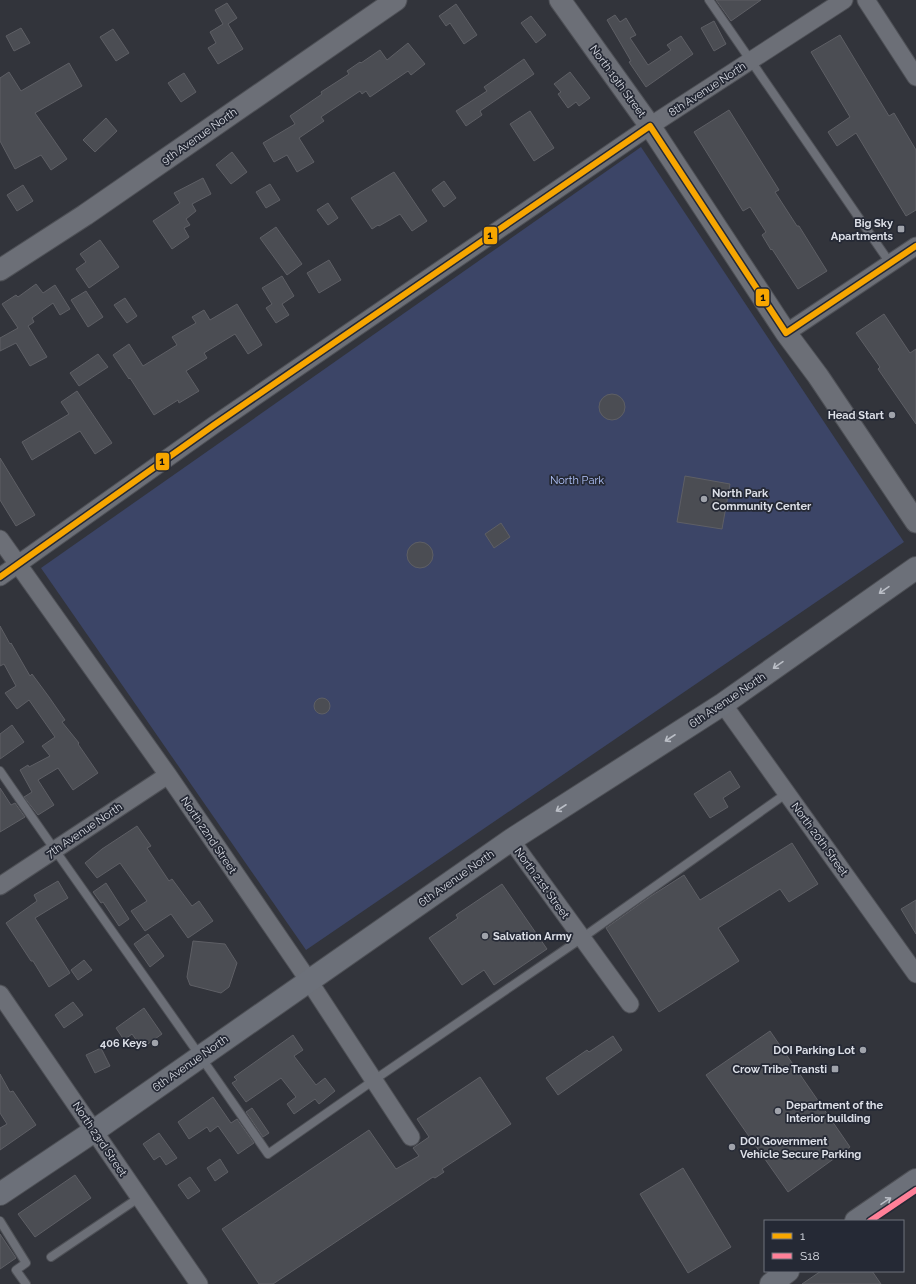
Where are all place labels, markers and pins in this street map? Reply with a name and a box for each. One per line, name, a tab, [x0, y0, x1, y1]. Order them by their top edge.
place label: Big Sky Apartments	[831, 217, 894, 243]
marker: Big Sky Apartments	[896, 224, 906, 234]
place label: Head Start	[828, 409, 885, 422]
marker: Head Start	[887, 410, 897, 420]
place label: North Park Community Center	[712, 487, 812, 513]
marker: North Park Community Center	[699, 494, 709, 504]
place label: Salvation Army	[493, 930, 572, 943]
marker: Salvation Army	[480, 931, 490, 941]
place label: 406 Keys	[100, 1037, 148, 1050]
marker: 406 Keys	[150, 1038, 160, 1048]
place label: DOI Parking Lot	[773, 1044, 856, 1057]
marker: DOI Parking Lot	[858, 1045, 868, 1055]
place label: Crow Tribe Transti	[732, 1063, 827, 1076]
marker: Crow Tribe Transti	[830, 1064, 840, 1074]
place label: Department of the Interior building	[786, 1099, 884, 1125]
marker: Department of the Interior building	[773, 1106, 783, 1116]
place label: DOI Government Vehicle Secure Parking	[740, 1135, 861, 1161]
marker: DOI Government Vehicle Secure Parking	[727, 1142, 737, 1152]

